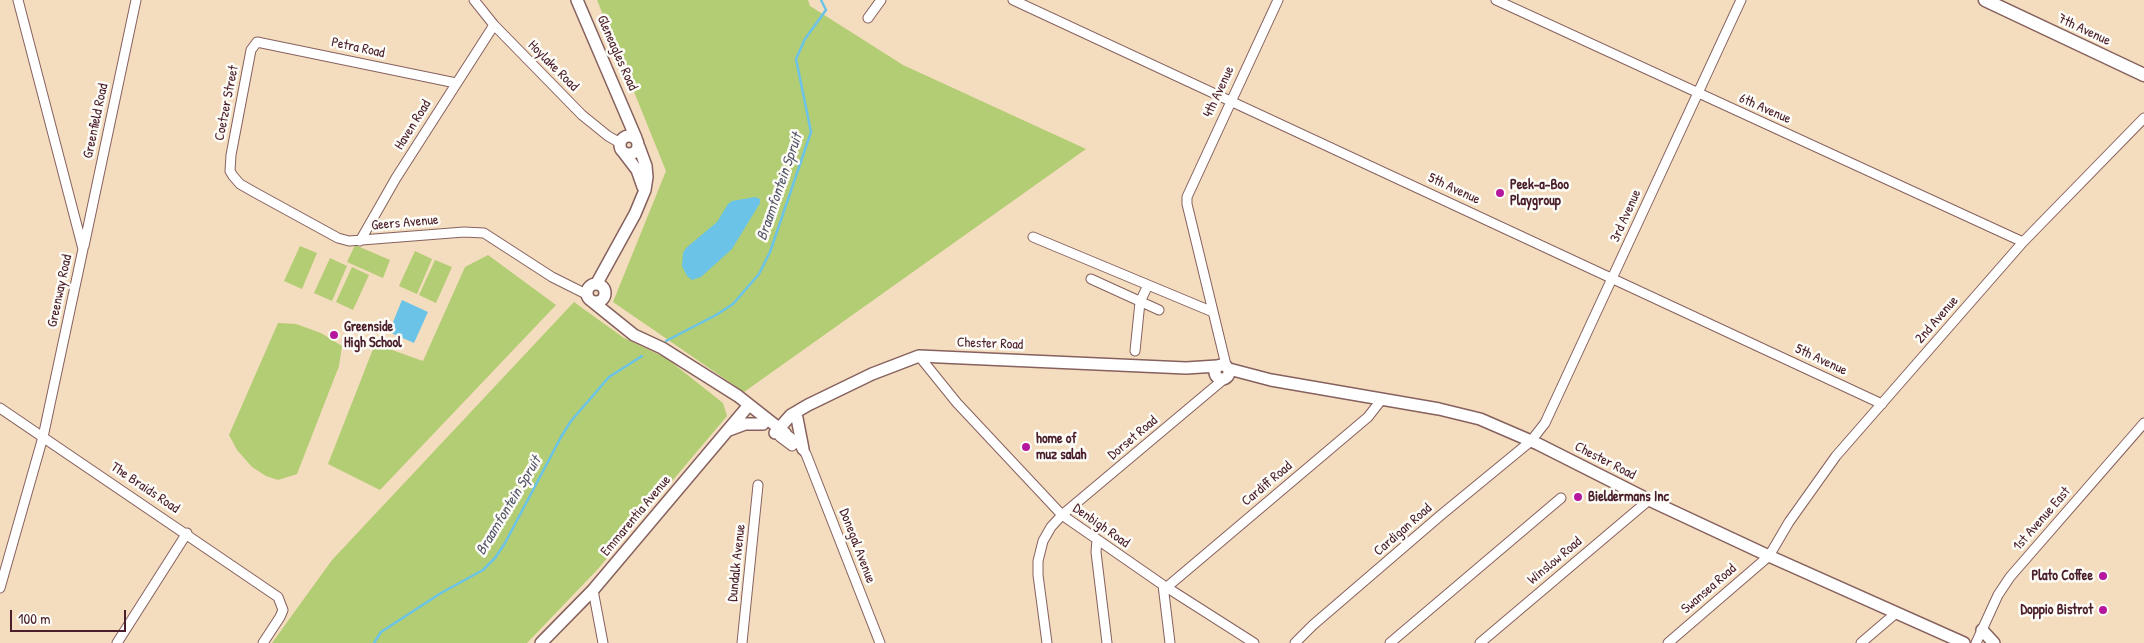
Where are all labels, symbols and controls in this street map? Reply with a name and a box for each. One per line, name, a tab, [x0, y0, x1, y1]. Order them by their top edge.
street label: 7th Avenue	[2055, 10, 2113, 50]
street label: Gleneagles Road	[593, 13, 641, 93]
street label: Petra Road	[330, 34, 386, 62]
street label: Hoylake Road	[524, 37, 582, 95]
street label: Coetzer Street	[211, 64, 243, 142]
street label: 4th Avenue	[1200, 64, 1238, 120]
street label: Greenfield Road	[80, 82, 112, 160]
street label: 6th Avenue	[1736, 90, 1794, 128]
street label: Haven Road	[391, 97, 435, 153]
water label: Braamfontein Spruit	[753, 131, 807, 243]
street label: 5th Avenue	[1425, 170, 1483, 208]
place label: Peek-a-Boo Playgroup	[1510, 177, 1569, 210]
marker: Peek-a-Boo Playgroup	[1494, 187, 1506, 199]
street label: 3rd Avenue	[1607, 187, 1645, 245]
street label: Geers Avenue	[371, 212, 439, 234]
street label: Greenway Road	[44, 253, 76, 329]
street label: 2nd Avenue	[1912, 293, 1962, 347]
place label: Greenside High School	[344, 319, 402, 352]
marker: Greenside High School	[328, 329, 340, 341]
street label: Chester Road	[956, 334, 1024, 354]
street label: 5th Avenue	[1792, 341, 1850, 379]
street label: Dorset Road	[1105, 412, 1161, 464]
place label: home of muz salah	[1036, 431, 1086, 464]
street label: Chester Road	[1572, 438, 1638, 484]
marker: home of muz salah	[1020, 441, 1032, 453]
water label: Braamfontein Spruit	[472, 453, 546, 559]
street label: Cardiff Road	[1238, 458, 1296, 510]
street label: The Braids Road	[107, 459, 183, 517]
street label: Emmarentia Avenue	[597, 472, 675, 560]
street label: 1st Avenue East	[2010, 484, 2074, 554]
place label: Bieldermans Inc	[1588, 489, 1669, 505]
marker: Bieldermans Inc	[1572, 491, 1584, 503]
street label: Denbigh Road	[1069, 500, 1133, 552]
street label: Cardigan Road	[1371, 500, 1435, 560]
street label: Donegal Avenue	[835, 506, 879, 586]
street label: Dundalk Avenue	[725, 523, 749, 603]
street label: Winslow Road	[1525, 534, 1585, 588]
street label: Swansea Road	[1678, 561, 1740, 617]
place label: Plato Coffee	[2032, 568, 2093, 584]
marker: Plato Coffee	[2097, 570, 2109, 582]
scale bar	[12, 600, 129, 632]
place label: Doppio Bistrot	[2020, 602, 2093, 618]
marker: Doppio Bistrot	[2097, 604, 2109, 616]
text: 100 m	[18, 608, 51, 629]

